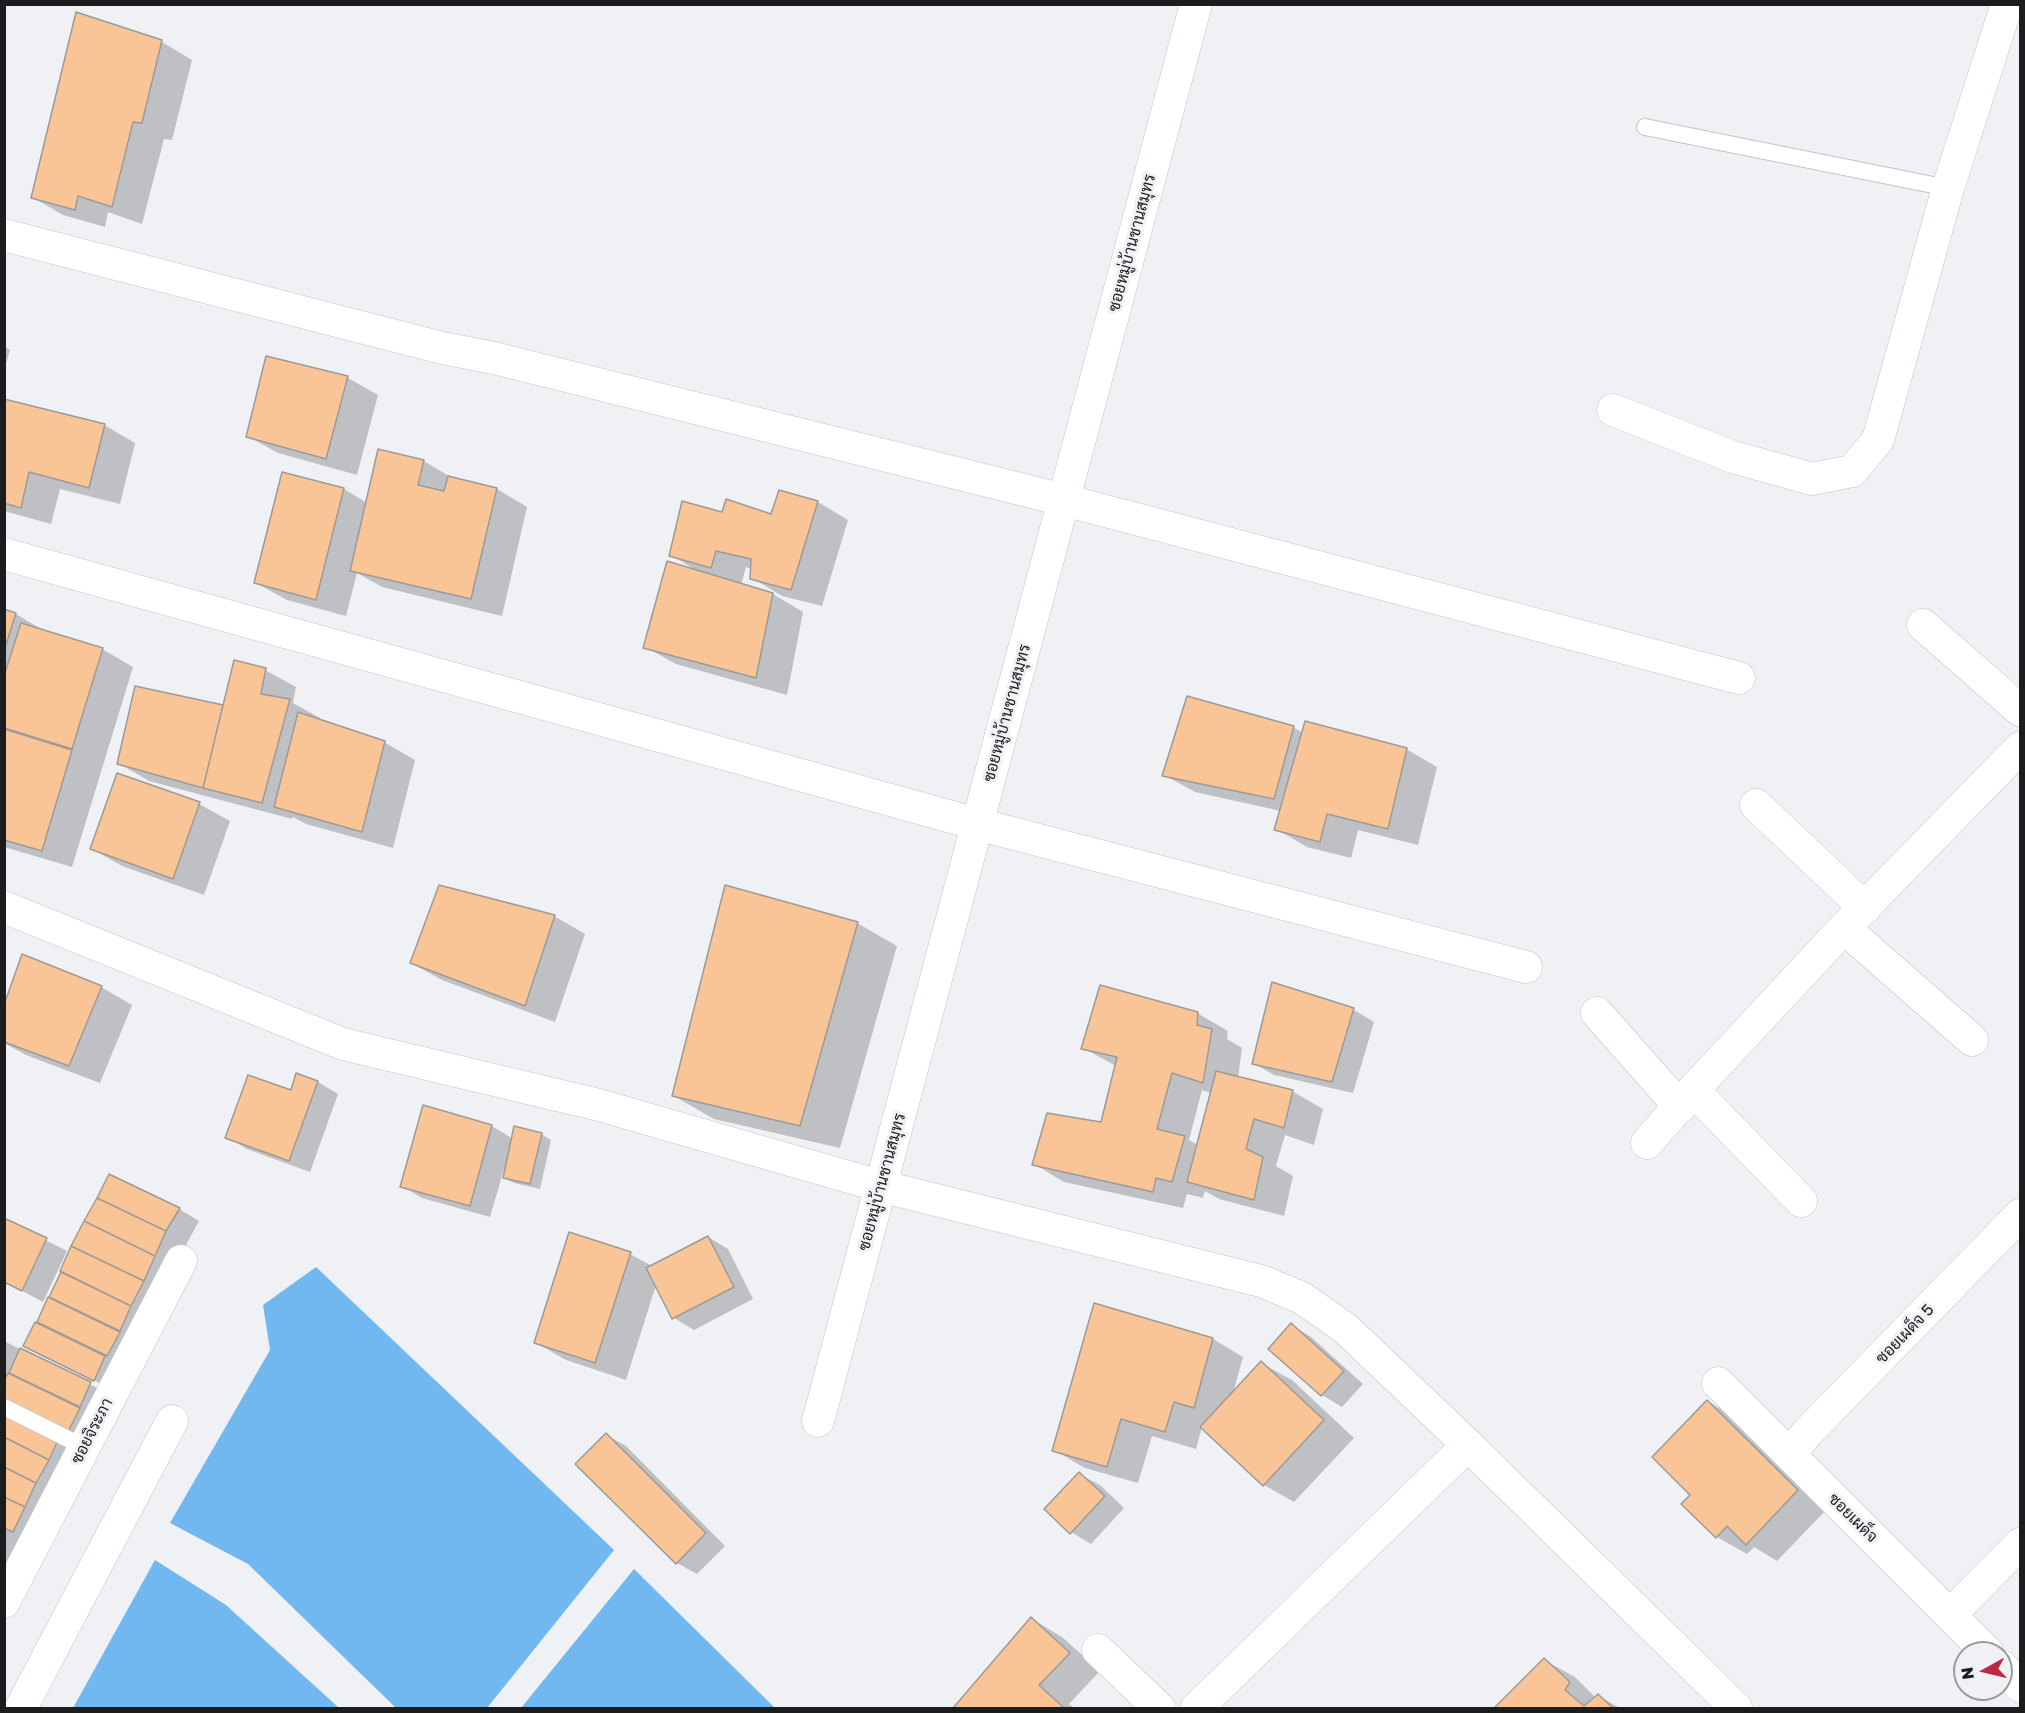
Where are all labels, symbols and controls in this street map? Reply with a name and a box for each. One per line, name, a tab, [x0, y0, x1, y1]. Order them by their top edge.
street label: ซอยหมู่บ้านชานสมุทร	[1104, 172, 1160, 314]
street label: ซอยหมู่บ้านชานสมุทร	[979, 642, 1035, 784]
street label: ซอยหมู่บ้านชานสมุทร	[854, 1111, 910, 1253]
street label: ซอยเผด็จ 5	[1872, 1300, 1938, 1368]
street label: ซอยจิระภา	[67, 1395, 117, 1467]
street label: ซอยเผด็จ	[1824, 1489, 1882, 1547]
north arrow	[1953, 1641, 2013, 1701]
text: N	[1956, 1666, 1978, 1681]

